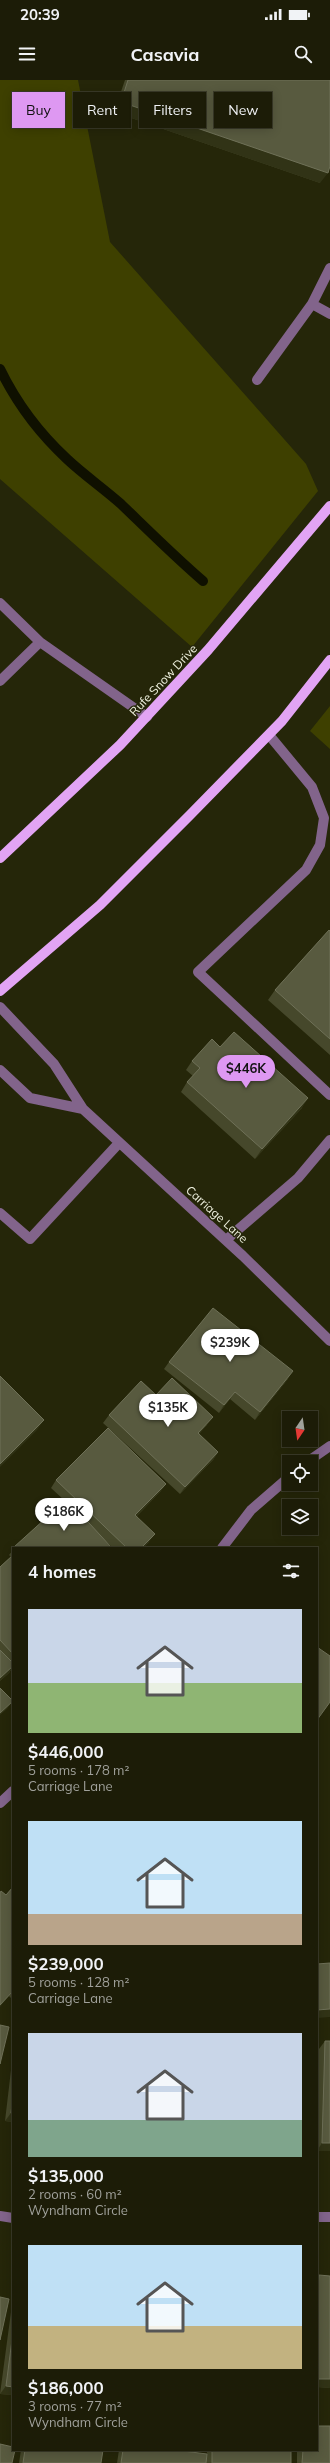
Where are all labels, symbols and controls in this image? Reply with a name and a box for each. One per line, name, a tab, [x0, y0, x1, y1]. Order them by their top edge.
text: 20:39	[20, 5, 60, 24]
icon: menu	[16, 43, 38, 65]
text: Casavia	[131, 43, 199, 66]
icon: search	[292, 43, 314, 65]
chip: Buy	[12, 92, 65, 128]
chip: Rent	[73, 92, 131, 128]
chip: Filters	[139, 92, 206, 128]
chip: New	[214, 92, 272, 128]
street label: Rufe Snow Drive	[126, 641, 200, 719]
pin: $446K	[218, 1055, 274, 1089]
text: $446K	[226, 1060, 266, 1076]
street label: Carriage Lane	[183, 1182, 251, 1246]
pin: $239K	[202, 1329, 258, 1363]
text: $239K	[210, 1334, 250, 1350]
pin: $135K	[140, 1394, 196, 1428]
text: $135K	[148, 1399, 188, 1415]
north arrow	[282, 1411, 318, 1447]
map controls	[282, 1411, 318, 1535]
button: locate	[282, 1455, 318, 1491]
pin: $186K	[36, 1498, 92, 1532]
button: layers	[282, 1499, 318, 1535]
text: $186K	[44, 1503, 84, 1519]
icon: filters	[280, 1560, 302, 1582]
text: 4 homes	[28, 1561, 96, 1582]
icon: home	[129, 1635, 201, 1707]
text: $446,000	[28, 1741, 104, 1762]
text: 5 rooms · 178 m²	[28, 1762, 129, 1778]
text: Carriage Lane	[28, 1778, 113, 1794]
icon: home	[129, 1847, 201, 1919]
text: $239,000	[28, 1953, 104, 1974]
text: 5 rooms · 128 m²	[28, 1974, 129, 1990]
text: Carriage Lane	[28, 1990, 113, 2006]
icon: home	[129, 2059, 201, 2131]
text: $135,000	[28, 2165, 104, 2186]
text: 2 rooms · 60 m²	[28, 2186, 122, 2202]
text: Wyndham Circle	[28, 2202, 128, 2218]
icon: home	[129, 2271, 201, 2343]
text: $186,000	[28, 2377, 104, 2398]
text: 3 rooms · 77 m²	[28, 2398, 122, 2414]
text: Wyndham Circle	[28, 2414, 128, 2430]

